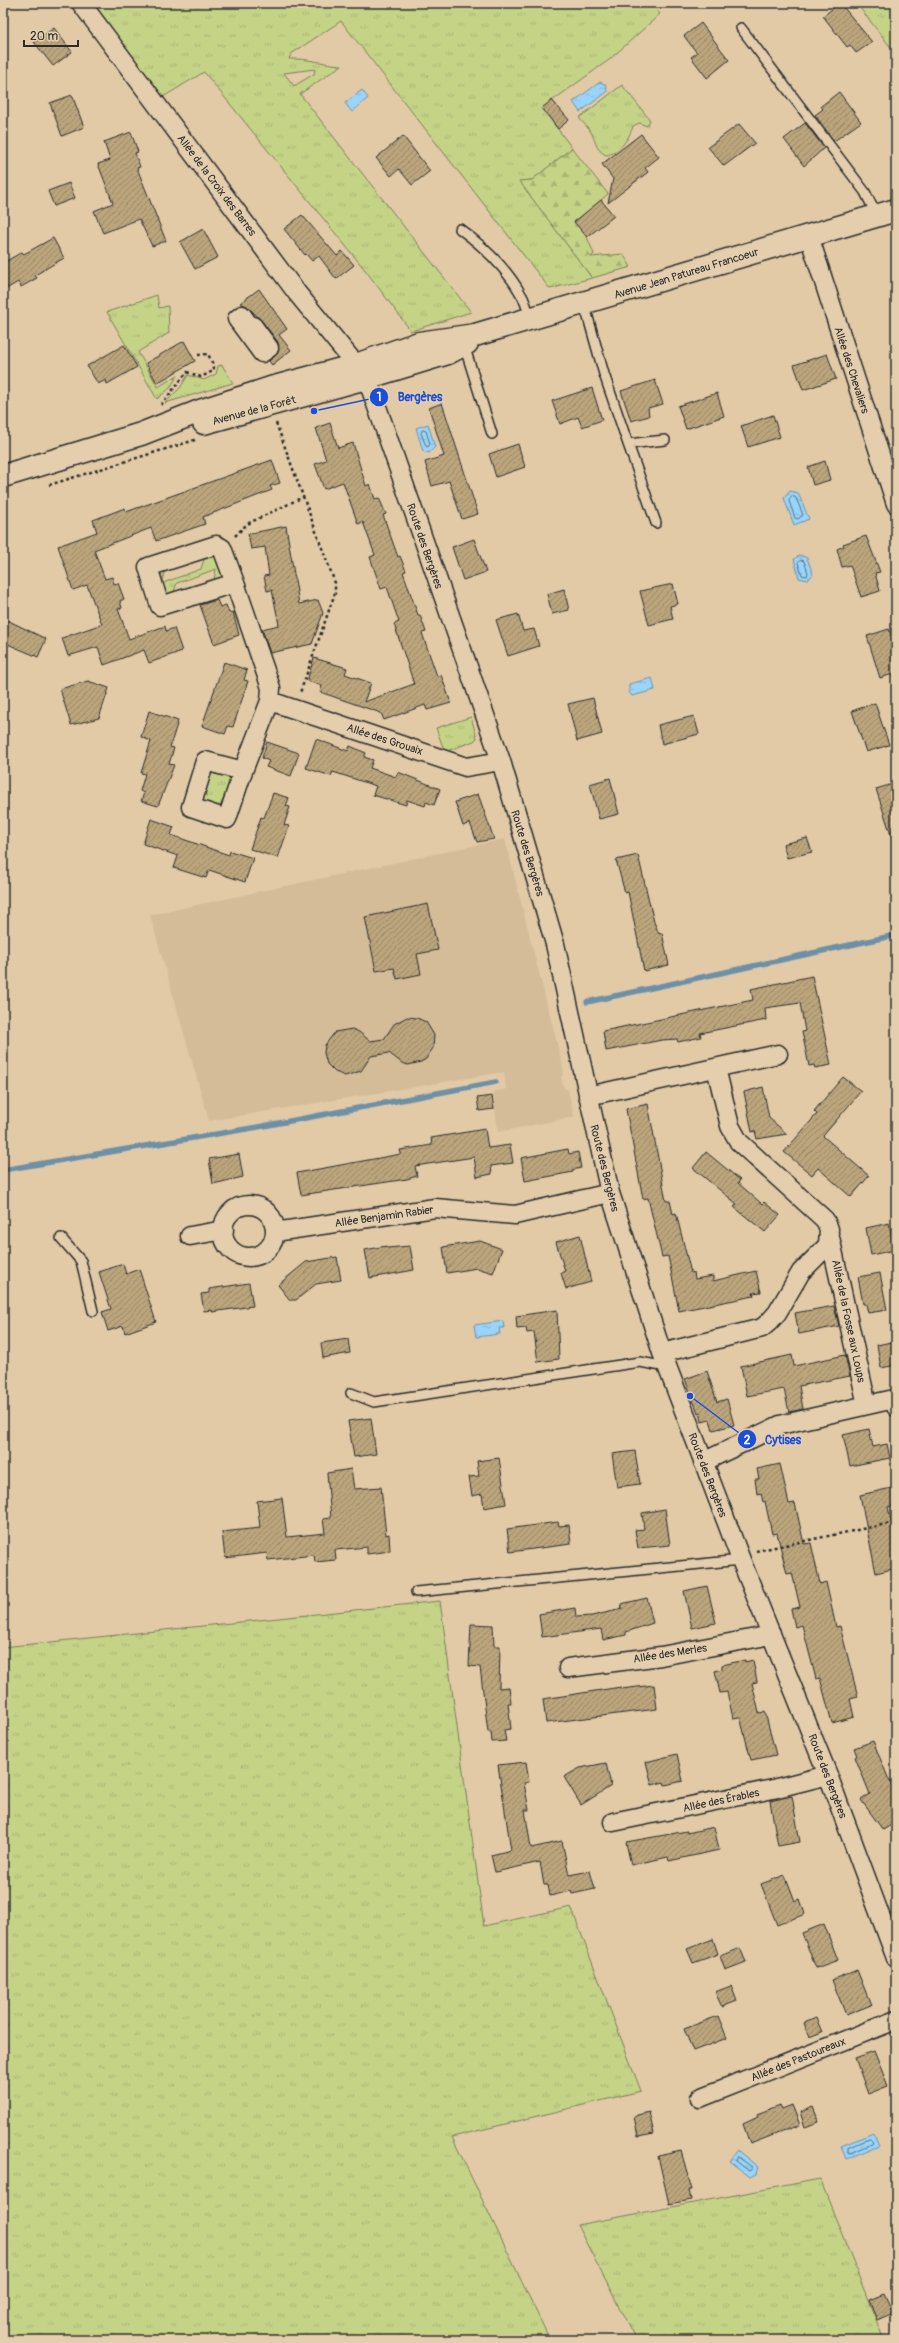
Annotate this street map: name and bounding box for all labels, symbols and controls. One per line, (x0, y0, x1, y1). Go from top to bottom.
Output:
scale bar (24, 22, 78, 48)
text: 20 m (30, 29, 59, 44)
street label: Allée de la Croix des Barres (174, 132, 259, 238)
street label: Avenue Jean Patureau Francoeur (612, 245, 760, 302)
street label: Allée des Chevaliers (831, 325, 872, 415)
callout: Bergères (369, 385, 450, 409)
text: 1 (377, 390, 381, 405)
text: Bergères (398, 390, 443, 405)
street label: Avenue de la Forêt (211, 393, 298, 428)
street label: Route des Bergères (404, 502, 445, 591)
street label: Allée des Grouaix (345, 721, 425, 758)
street label: Route des Bergères (508, 809, 547, 898)
street label: Route des Bergères (587, 1123, 622, 1213)
street label: Allée Benjamin Rabier (334, 1203, 434, 1230)
street label: Allée de la Fosse aux Loups (829, 1259, 868, 1384)
callout: Cytises (737, 1427, 809, 1451)
street label: Route des Bergères (685, 1431, 730, 1519)
text: 2 (744, 1433, 751, 1448)
text: Cytises (765, 1433, 802, 1448)
street label: Allée des Merles (632, 1641, 708, 1666)
street label: Route des Bergères (805, 1732, 850, 1820)
street label: Allée des Érables (682, 1786, 761, 1815)
street label: Allée des Pastoureaux (749, 2035, 847, 2084)

